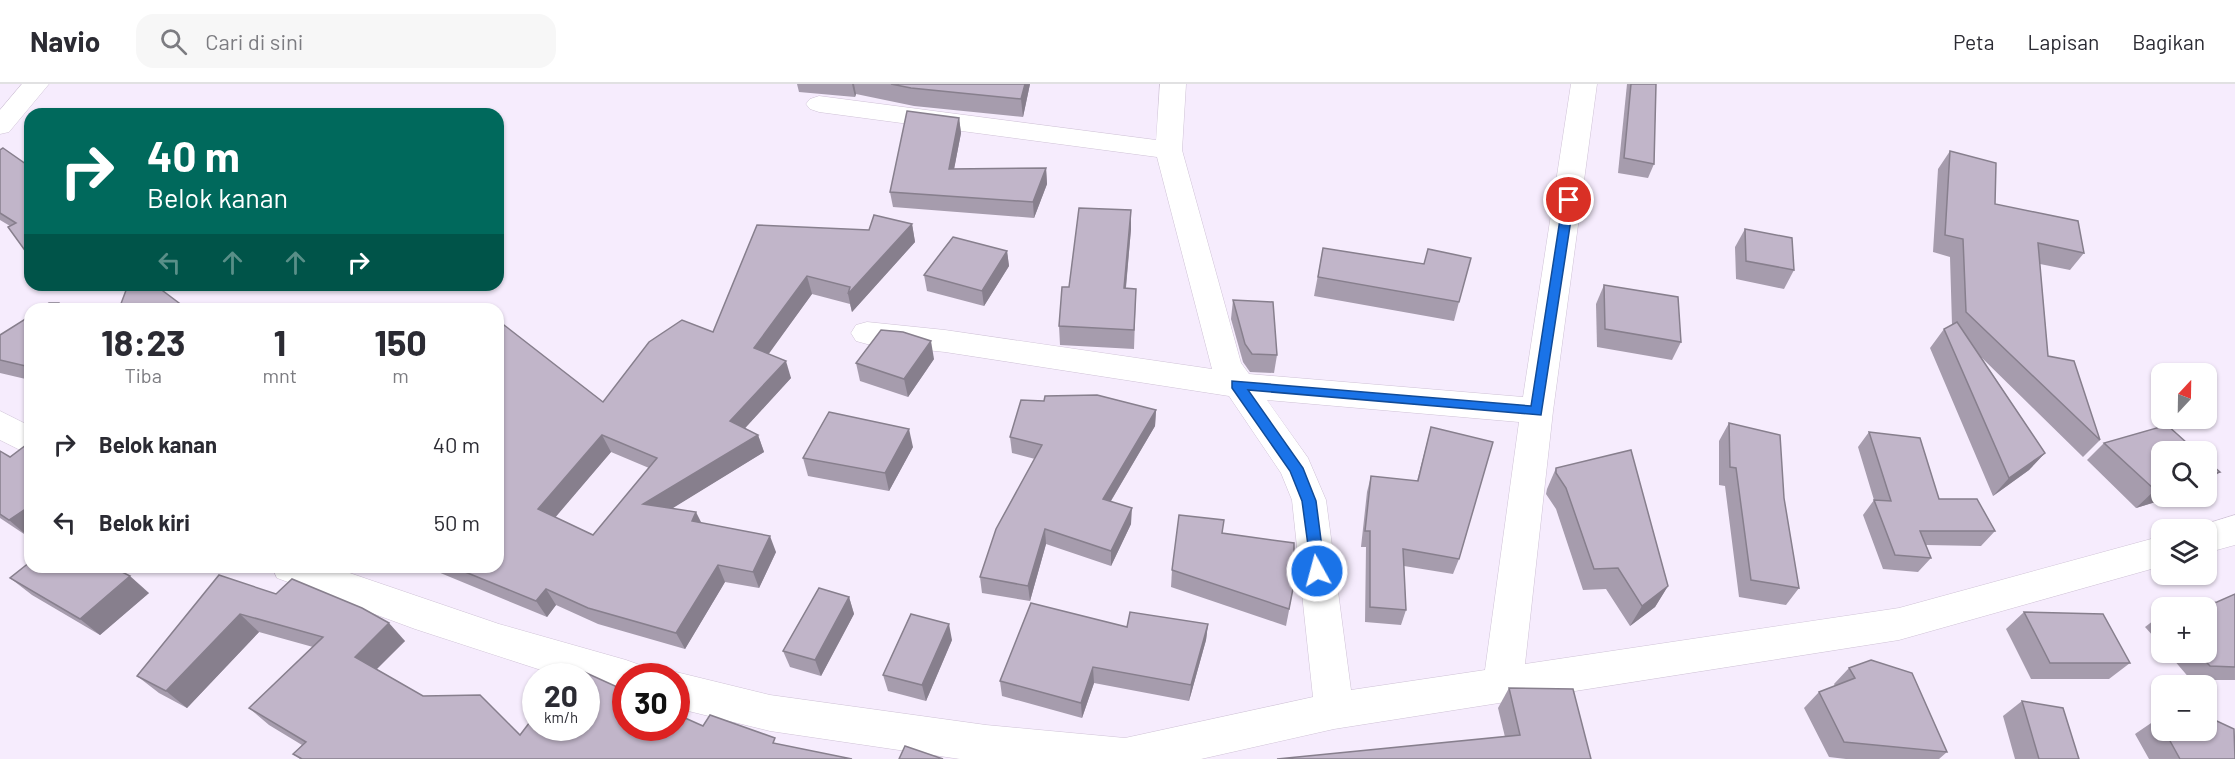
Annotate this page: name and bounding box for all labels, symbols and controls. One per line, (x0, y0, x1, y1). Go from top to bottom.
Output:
search box (136, 14, 556, 68)
text: Navio (30, 24, 100, 58)
icon: search (157, 25, 190, 58)
text: Cari di sini (205, 28, 303, 54)
text: Peta (1953, 29, 1994, 54)
text: Lapisan (2027, 29, 2099, 54)
text: Bagikan (2132, 29, 2205, 54)
text: 40 m (147, 130, 240, 180)
icon: right (48, 132, 126, 210)
pin (1543, 174, 1594, 225)
text: Belok kanan (147, 181, 288, 213)
icon: arrive (1552, 183, 1585, 216)
icon: left (153, 246, 186, 279)
icon: ahead (216, 246, 249, 279)
icon: ahead (279, 246, 312, 279)
icon: right (342, 246, 375, 279)
text: 18:23 (101, 320, 185, 363)
text: 1 (273, 320, 286, 363)
text: 150 (374, 320, 427, 363)
text: Tiba (125, 363, 162, 387)
text: mnt (263, 363, 297, 387)
text: m (392, 363, 409, 387)
north arrow (2151, 363, 2217, 429)
map controls (2151, 363, 2217, 741)
icon: right (48, 428, 81, 461)
text: Belok kanan (99, 431, 217, 457)
text: 40 m (433, 431, 480, 457)
button: search (2151, 441, 2217, 507)
icon: left (48, 506, 81, 539)
text: Belok kiri (99, 509, 190, 535)
text: 50 m (434, 509, 480, 535)
button: layers (2151, 519, 2217, 585)
position arrow (1285, 539, 1349, 603)
button: + (2151, 597, 2217, 663)
speed limit sign: 30 (612, 663, 690, 741)
button: − (2151, 675, 2217, 741)
text: 20 (544, 677, 578, 713)
text: km/h (544, 708, 578, 726)

